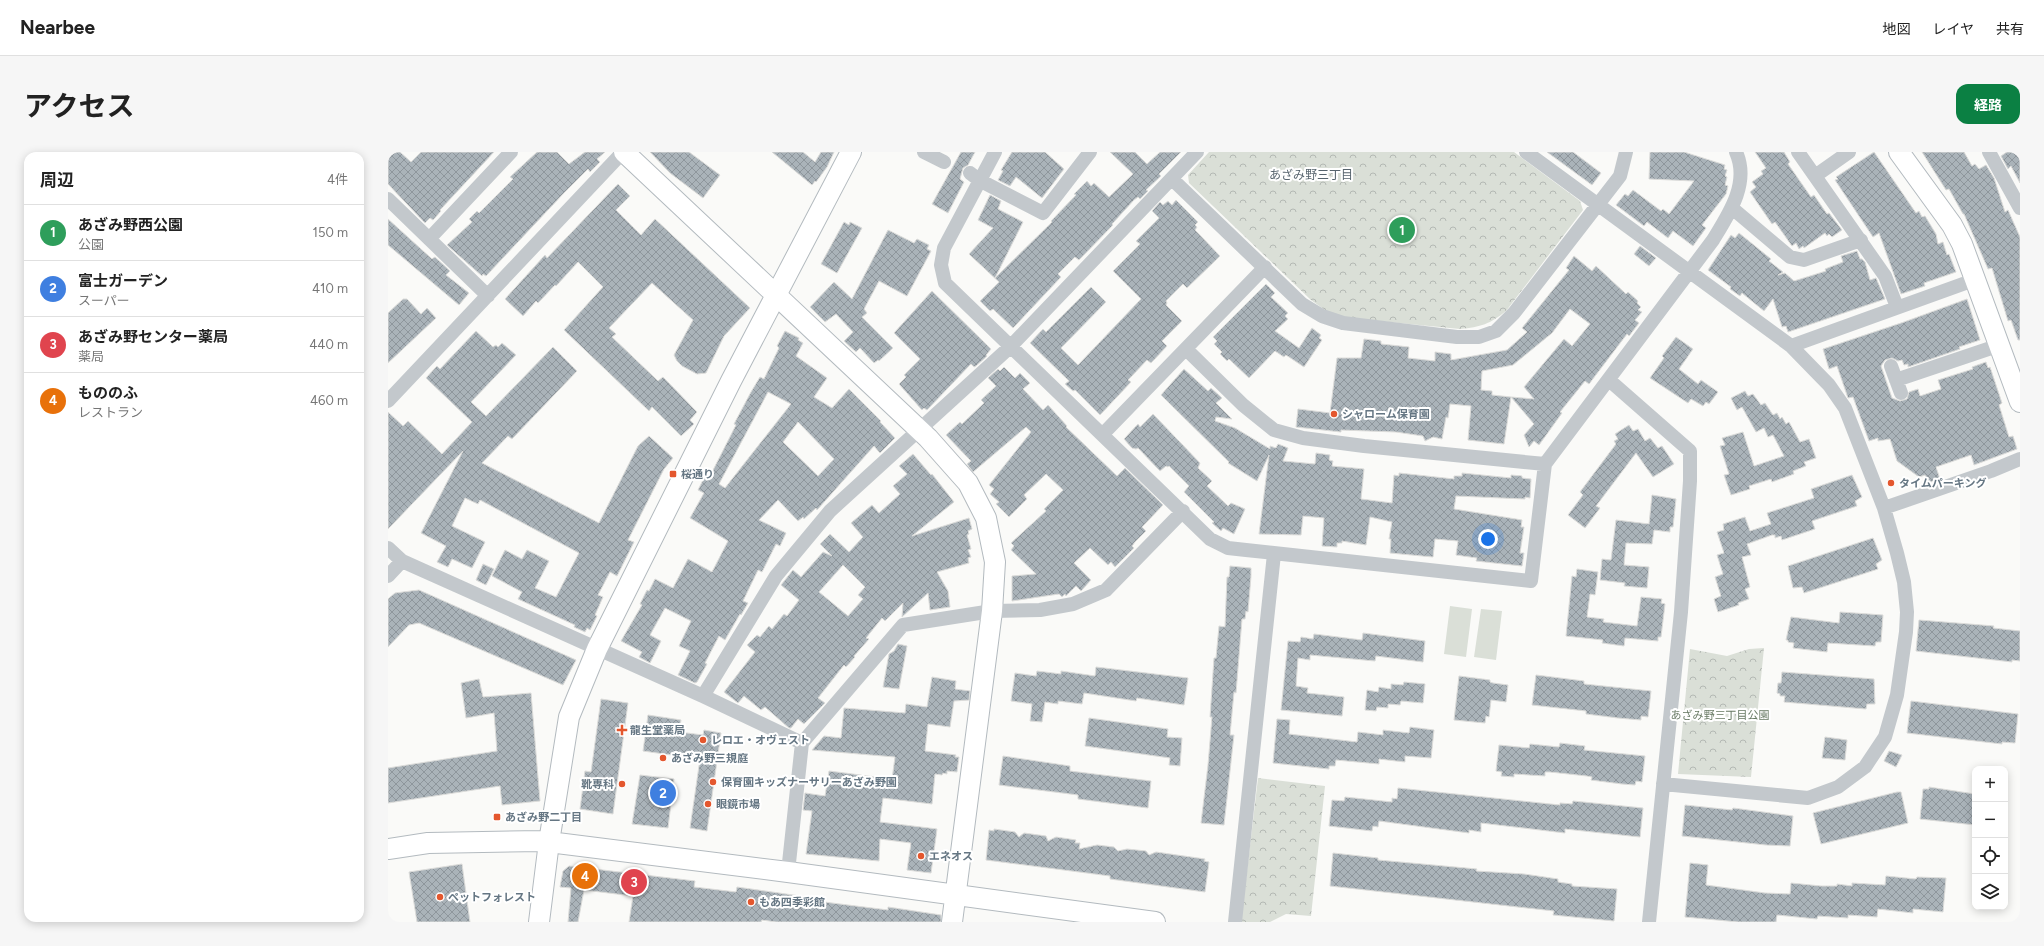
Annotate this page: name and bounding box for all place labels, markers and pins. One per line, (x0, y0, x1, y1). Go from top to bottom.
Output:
pin: 1 (1389, 215, 1415, 245)
place label: シャローム保育園 (1342, 408, 1430, 421)
marker: シャローム保育園 (1329, 409, 1339, 419)
place label: 桜通り (681, 468, 714, 481)
marker: 桜通り (668, 469, 678, 479)
place label: タイムパーキング (1899, 477, 1986, 490)
marker: タイムパーキング (1886, 478, 1896, 488)
place label: 龍生堂薬局 (630, 724, 685, 737)
marker: 龍生堂薬局 (617, 725, 627, 735)
place label: レロエ・オヴェスト (711, 734, 810, 747)
marker: レロエ・オヴェスト (698, 735, 708, 745)
place label: あざみ野三規庭 (671, 752, 748, 765)
marker: あざみ野三規庭 (658, 753, 668, 763)
place label: 保育園キッズナーサリーあざみ野園 (721, 776, 897, 789)
marker: 保育園キッズナーサリーあざみ野園 (708, 777, 718, 787)
place label: 靴専科 (581, 778, 614, 791)
pin: 2 (650, 778, 676, 808)
marker: 靴専科 (617, 779, 627, 789)
place label: 眼鏡市場 (716, 798, 760, 811)
marker: 眼鏡市場 (703, 799, 713, 809)
place label: あざみ野二丁目 (505, 811, 582, 824)
marker: あざみ野二丁目 (492, 812, 502, 822)
place label: エネオス (929, 850, 973, 863)
marker: エネオス (916, 851, 926, 861)
pin: 4 (572, 861, 598, 891)
pin: 3 (621, 867, 647, 897)
place label: ペットフォレスト (448, 891, 536, 904)
marker: ペットフォレスト (435, 892, 445, 902)
place label: もあ四季彩館 (759, 896, 825, 909)
marker: もあ四季彩館 (746, 897, 756, 907)

